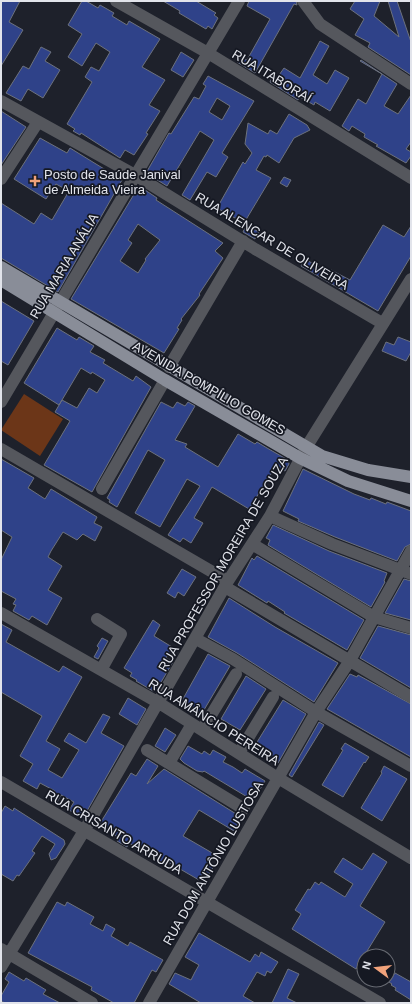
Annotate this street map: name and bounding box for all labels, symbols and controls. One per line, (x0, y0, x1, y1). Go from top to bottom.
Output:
street label: RUA ITABORAÍ (230, 46, 315, 106)
place label: Posto de Saúde Janival de Almeida Vieira (44, 167, 181, 197)
marker: Posto de Saúde Janival de Almeida Vieira (29, 175, 41, 187)
street label: RUA ALENCAR DE OLIVEIRA (193, 189, 352, 293)
street label: RUA MARIA ANÁLIA (27, 210, 101, 321)
street label: AVENIDA POMPÍLIO GOMES (130, 338, 288, 438)
street label: RUA PROFESSOR MOREIRA DE SOUZA (155, 454, 291, 674)
street label: RUA AMÂNCIO PEREIRA (146, 676, 282, 769)
street label: RUA DOM ANTÔNIO LUSTOSA (160, 778, 266, 948)
street label: RUA CRISANTO ARRUDA (43, 787, 185, 877)
north arrow (356, 948, 396, 988)
text: N (360, 960, 373, 971)

